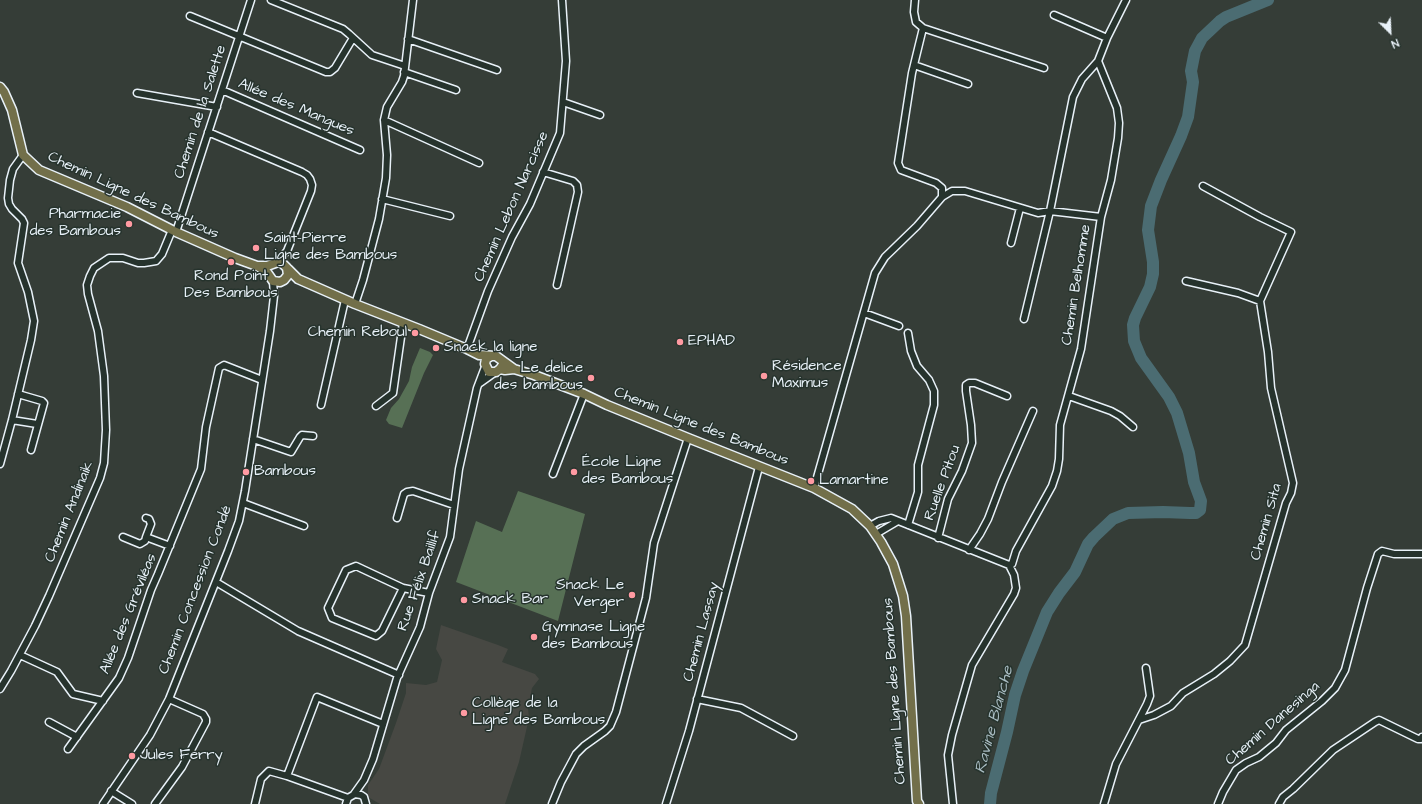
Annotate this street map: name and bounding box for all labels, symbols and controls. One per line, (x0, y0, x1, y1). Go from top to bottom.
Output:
north arrow (1370, 12, 1410, 52)
text: N (1389, 35, 1401, 52)
street label: Chemin de la Salette (171, 43, 231, 181)
street label: Allée des Mangues (235, 75, 357, 141)
street label: Chemin Lebon Narcisse (471, 129, 553, 285)
street label: Chemin Ligne des Bambous (44, 148, 222, 244)
place label: Pharmacie des Bambous (30, 206, 121, 241)
marker: Pharmacie des Bambous (124, 219, 134, 229)
street label: Chemin Belhomme (1059, 223, 1095, 347)
place label: Saint-Pierre Ligne des Bambous (264, 230, 397, 265)
marker: Saint-Pierre Ligne des Bambous (251, 243, 261, 253)
marker: Rond Point Des Bambous (226, 257, 236, 267)
place label: Rond Point Des Bambous (184, 268, 278, 303)
place label: Chemin Reboul (308, 324, 407, 342)
marker: Chemin Reboul (410, 328, 420, 338)
place label: EPHAD (688, 333, 735, 351)
marker: EPHAD (675, 337, 685, 347)
place label: Snack la ligne (444, 339, 537, 357)
marker: Snack la ligne (431, 343, 441, 353)
place label: Résidence Maximus (772, 358, 842, 393)
place label: Le delice des bambous (494, 360, 583, 395)
marker: Résidence Maximus (759, 371, 769, 381)
marker: Le delice des bambous (586, 373, 596, 383)
street label: Chemin Ligne des Bambous (611, 384, 791, 470)
street label: Ruelle Pitou (921, 443, 965, 523)
place label: École Ligne des Bambous (582, 454, 673, 489)
street label: Chemin Andinaik (42, 459, 98, 565)
place label: Bambous (254, 463, 316, 481)
marker: Bambous (241, 467, 251, 477)
marker: École Ligne des Bambous (569, 467, 579, 477)
place label: Lamartine (819, 472, 889, 490)
marker: Lamartine (806, 476, 816, 486)
street label: Chemin Sita (1247, 481, 1287, 563)
street label: Chemin Concession Condé (155, 503, 237, 677)
street label: Rue Félix Baillif (394, 528, 446, 634)
street label: Allée des Gréviléas (97, 551, 161, 677)
place label: Snack Le Verger (556, 577, 624, 612)
street label: Chemin Lassay (680, 580, 724, 684)
marker: Snack Le Verger (627, 590, 637, 600)
place label: Snack Bar (472, 591, 548, 609)
marker: Snack Bar (459, 595, 469, 605)
street label: Chemin Ligne des Bambous (880, 597, 910, 785)
place label: Gymnase Ligne des Bambous (542, 619, 645, 654)
marker: Gymnase Ligne des Bambous (529, 632, 539, 642)
water label: Ravine Blanche (971, 664, 1019, 776)
street label: Chemin Danesinga (1222, 678, 1324, 770)
place label: Collège de la Ligne des Bambous (472, 695, 605, 730)
marker: Collège de la Ligne des Bambous (459, 708, 469, 718)
place label: Jules Ferry (140, 747, 223, 765)
marker: Jules Ferry (127, 751, 137, 761)

